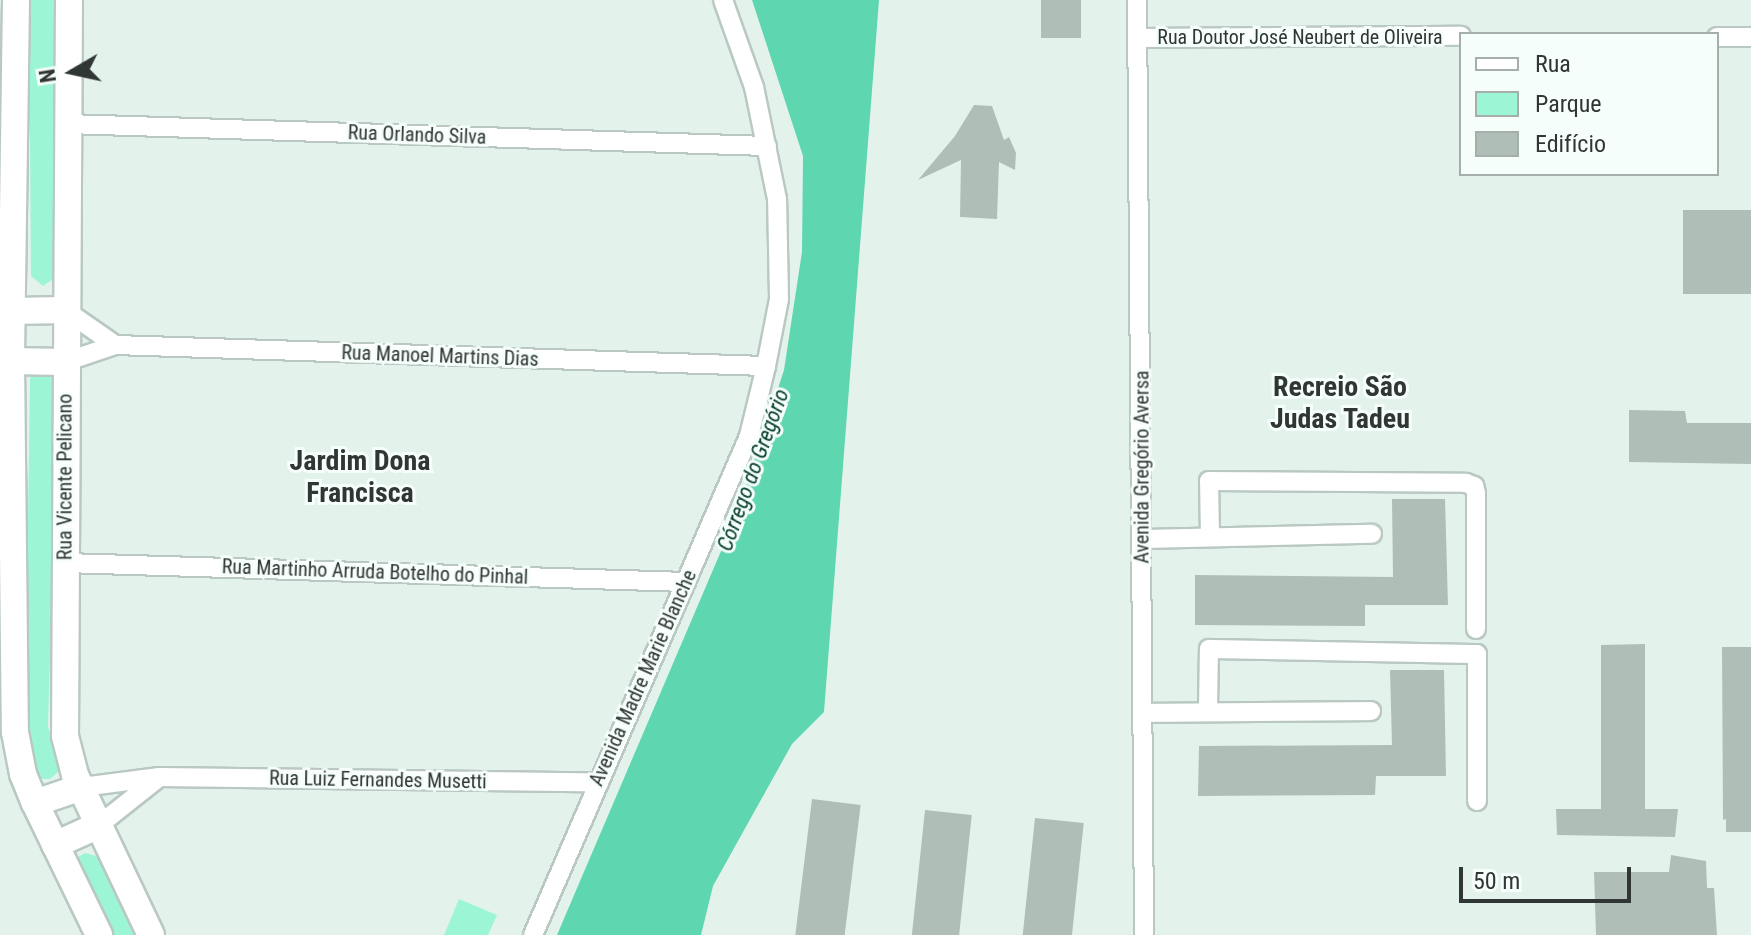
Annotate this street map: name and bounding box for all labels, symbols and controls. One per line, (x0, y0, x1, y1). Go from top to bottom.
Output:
street label: Rua Doutor José Neubert de Oliveira (1157, 25, 1443, 49)
north arrow (32, 32, 112, 112)
legend (1459, 32, 1719, 176)
text: Rua (1535, 50, 1571, 78)
text: N (34, 67, 61, 84)
text: Parque (1535, 90, 1602, 118)
street label: Rua Orlando Silva (347, 121, 487, 149)
text: Edifício (1535, 130, 1606, 158)
street label: Rua Manoel Martins Dias (341, 341, 539, 371)
street label: Avenida Gregório Aversa (1130, 370, 1154, 564)
district label: Recreio São Judas Tadeu (1270, 370, 1410, 436)
water label: Córrego do Gregório (711, 385, 795, 555)
street label: Rua Vicente Pelicano (53, 394, 77, 560)
district label: Jardim Dona Francisca (290, 444, 430, 510)
street label: Rua Martinho Arruda Botelho do Pinhal (221, 555, 529, 589)
street label: Avenida Madre Marie Blanche (584, 566, 702, 790)
street label: Rua Luiz Fernandes Musetti (269, 766, 487, 794)
scale bar (1463, 851, 1635, 901)
text: 50 m (1473, 867, 1520, 895)

